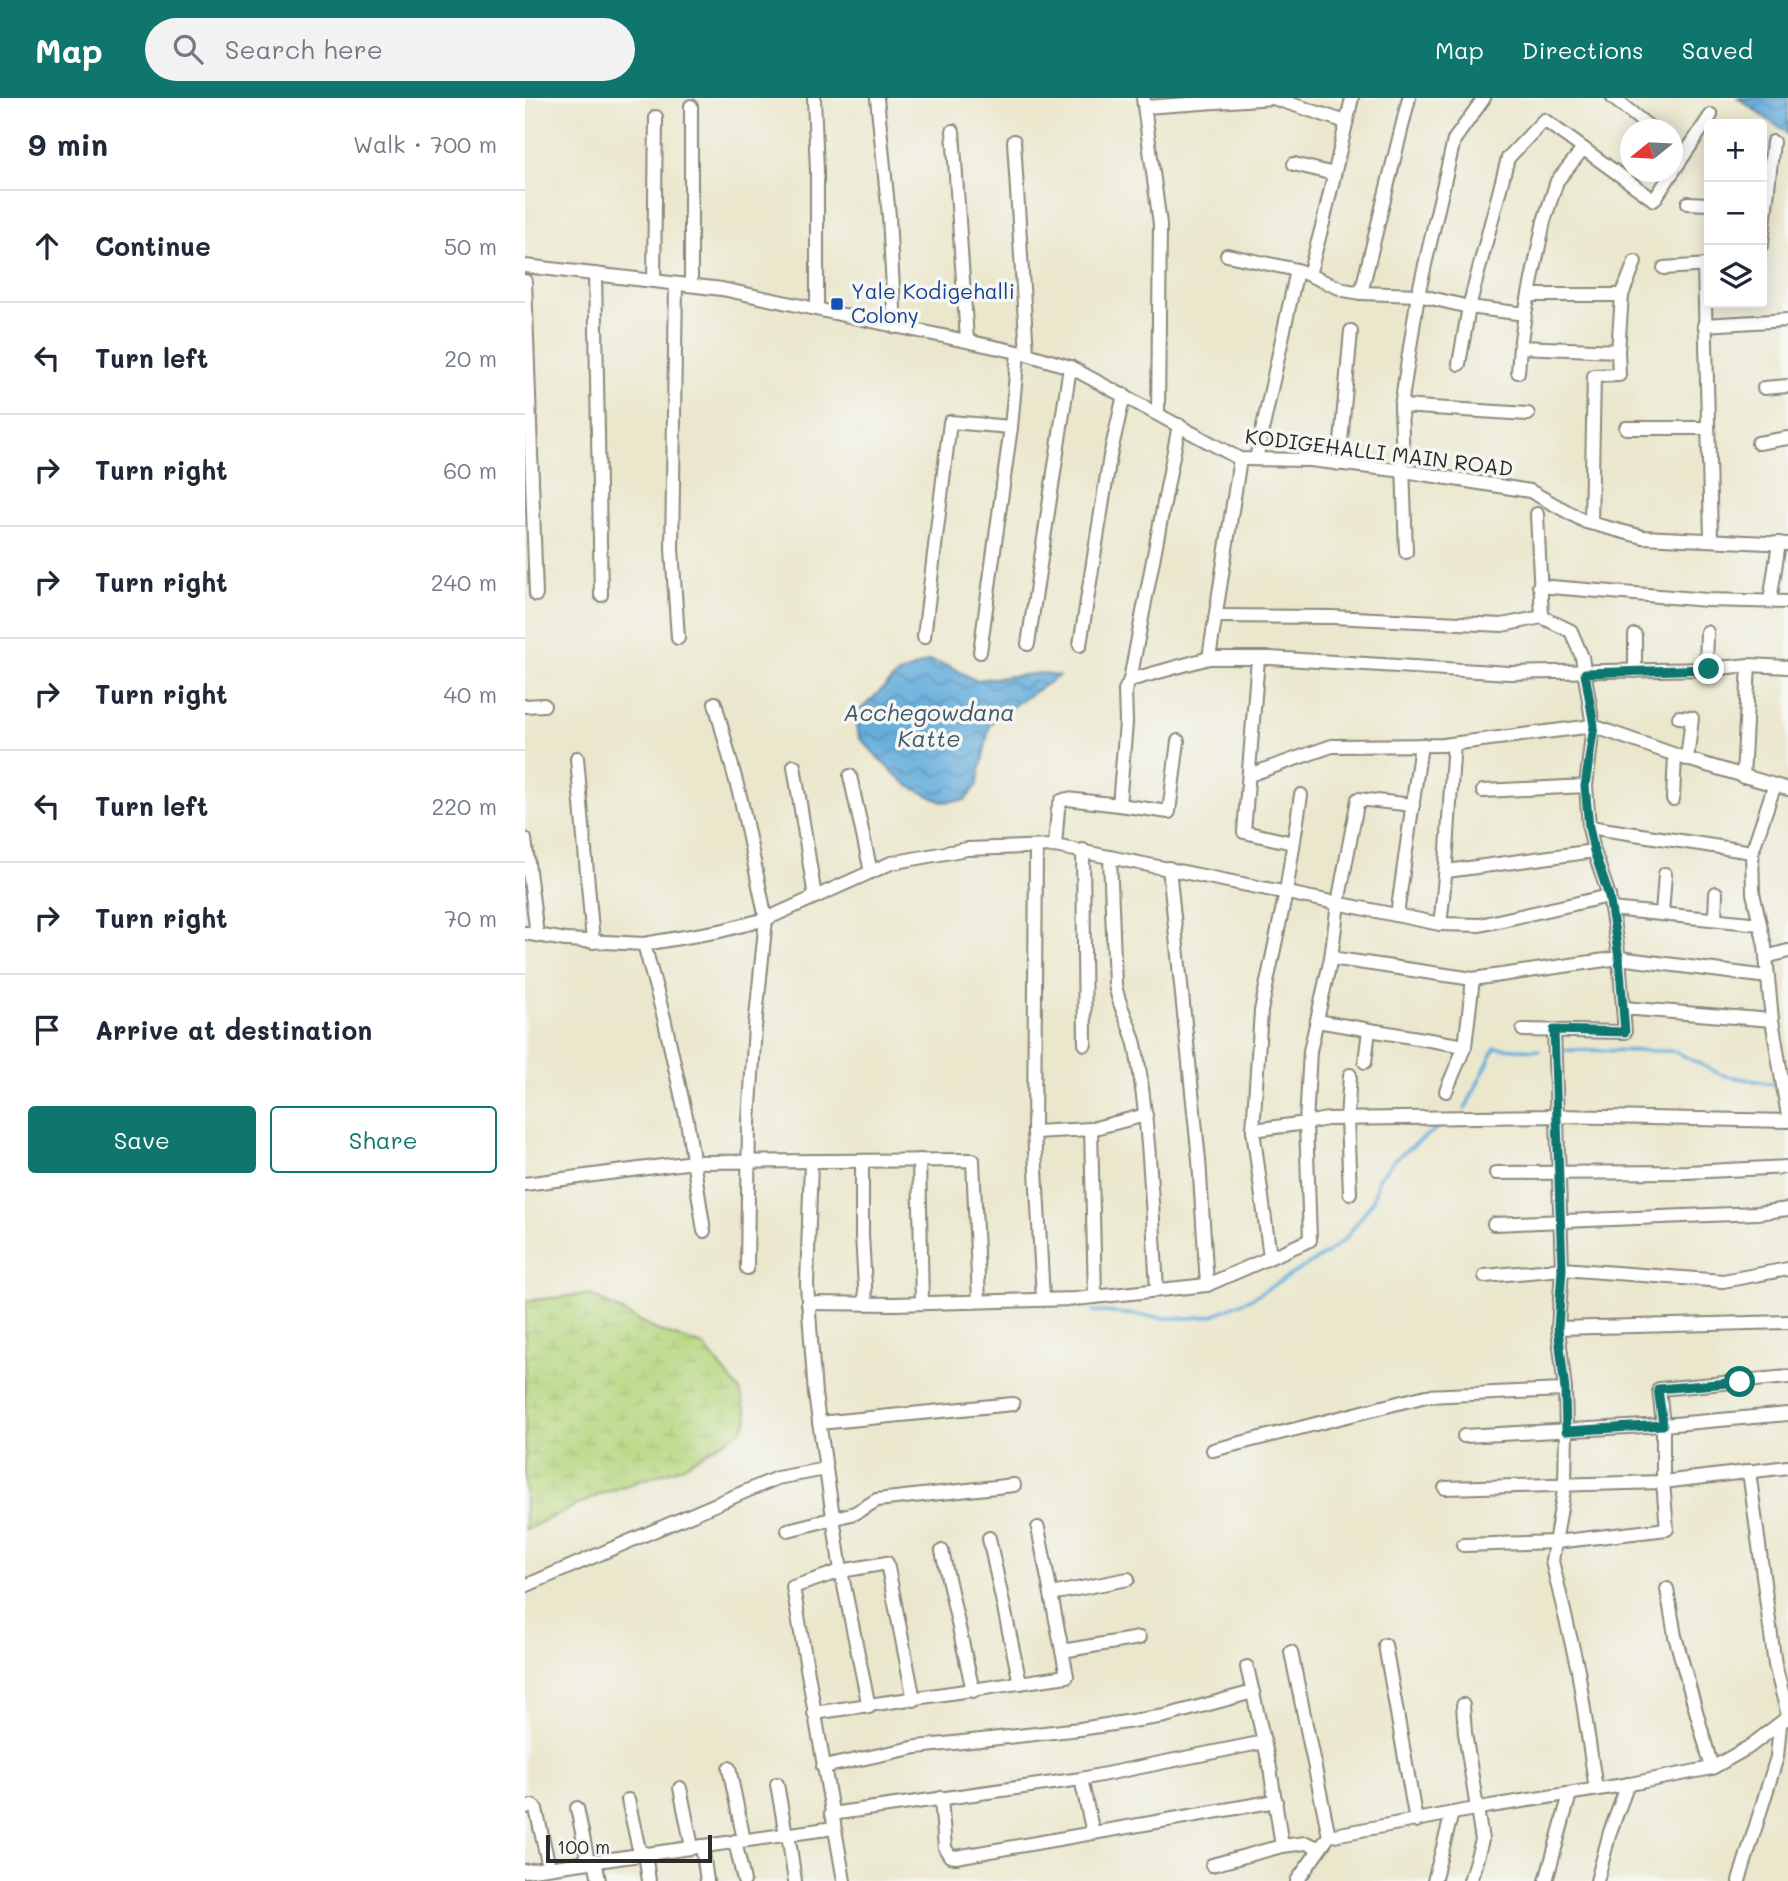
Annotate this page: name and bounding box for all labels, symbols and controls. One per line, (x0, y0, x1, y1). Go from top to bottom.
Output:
search box (145, 18, 635, 81)
text: Map (35, 28, 103, 71)
icon: search (169, 30, 207, 68)
text: Search here (225, 32, 383, 66)
text: Map (1435, 34, 1484, 65)
text: Directions (1522, 34, 1644, 65)
text: Saved (1682, 34, 1753, 65)
north arrow (1620, 119, 1683, 182)
map controls (1704, 119, 1767, 308)
button: + (1704, 119, 1767, 182)
text: 9 min (28, 124, 108, 164)
text: Walk · 700 m (353, 129, 497, 159)
button: − (1704, 182, 1767, 245)
icon: ahead (28, 227, 66, 265)
text: Continue (95, 229, 211, 263)
text: 50 m (444, 231, 497, 261)
button: layers (1704, 245, 1767, 308)
place label: Yale Kodigehalli Colony (851, 277, 1015, 328)
marker: Yale Kodigehalli Colony (829, 296, 845, 312)
icon: left (28, 339, 66, 377)
text: Turn left (95, 341, 208, 375)
text: 20 m (444, 343, 497, 373)
street label: KODIGEHALLI MAIN ROAD (1244, 422, 1515, 481)
icon: right (28, 451, 66, 489)
text: Turn right (95, 453, 228, 487)
text: 60 m (443, 455, 497, 485)
icon: right (28, 563, 66, 601)
text: Turn right (95, 565, 228, 599)
text: 240 m (431, 567, 497, 597)
route end (1693, 653, 1724, 684)
icon: right (28, 675, 66, 713)
text: Turn right (95, 677, 228, 711)
text: 40 m (444, 679, 497, 709)
water label: Acchegowdana Katte (844, 697, 1014, 753)
icon: left (28, 787, 66, 825)
text: Turn left (95, 789, 208, 823)
text: 220 m (431, 791, 497, 821)
icon: right (28, 899, 66, 937)
text: Turn right (95, 901, 228, 935)
text: 70 m (444, 903, 497, 933)
icon: arrive (28, 1011, 66, 1049)
text: Arrive at destination (95, 1013, 372, 1047)
button: Save (28, 1106, 256, 1173)
button: Share (270, 1106, 497, 1173)
route start (1724, 1366, 1755, 1397)
scale bar (546, 1832, 712, 1864)
text: 100 m (557, 1834, 610, 1859)

